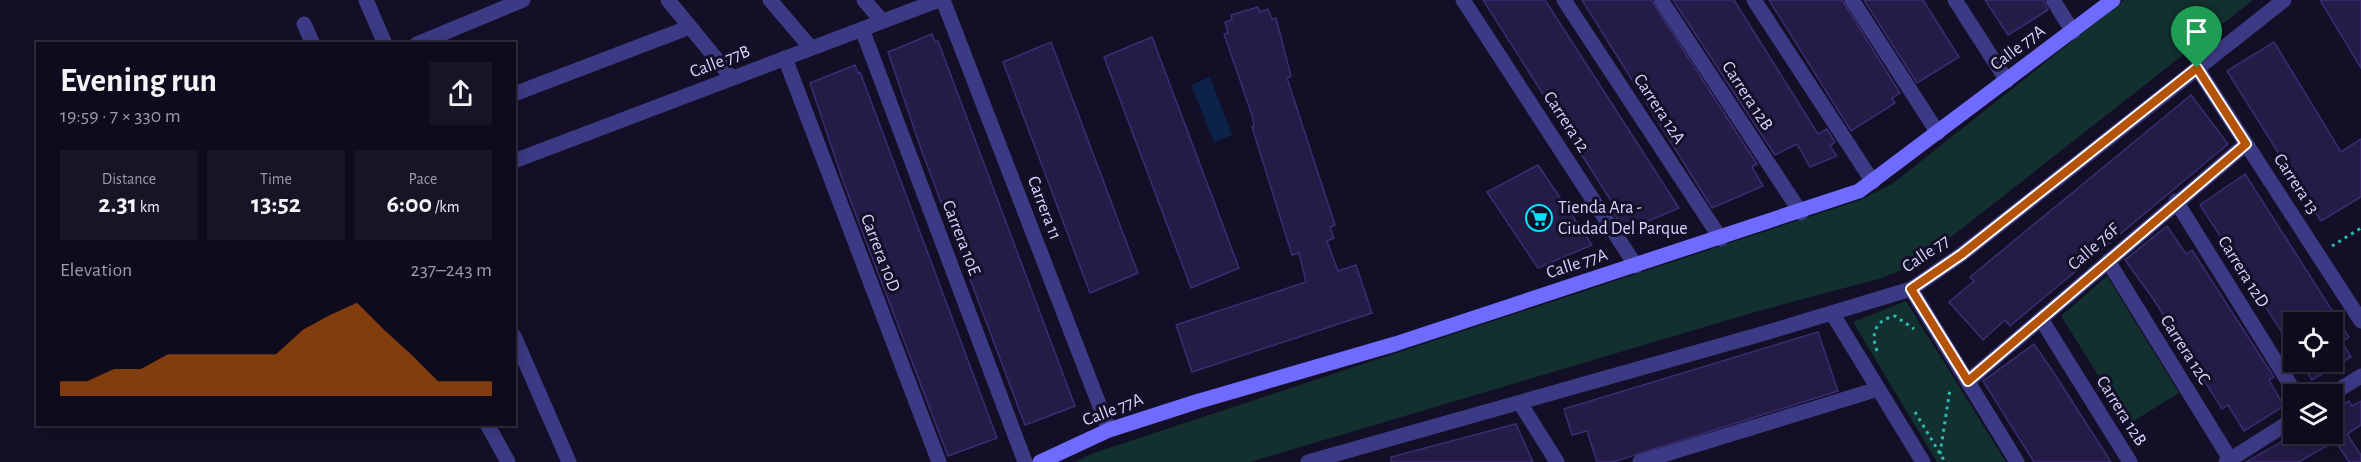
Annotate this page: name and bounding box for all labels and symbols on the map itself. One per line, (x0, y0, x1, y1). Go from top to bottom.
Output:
pin (2171, 6, 2222, 68)
street label: Calle 77A (1987, 21, 2049, 74)
street label: Calle 77B (688, 42, 752, 82)
street label: Carrera 12B (1718, 58, 1776, 134)
street label: Carrera 12A (1630, 71, 1688, 148)
street label: Carrera 12 (1540, 88, 1592, 156)
street label: Carrera 13 (2270, 151, 2322, 217)
street label: Carrera 11 (1024, 174, 1064, 242)
street label: Carrera 10E (938, 198, 984, 278)
place label: Tienda Ara - Ciudad Del Parque (1558, 199, 1688, 238)
supermarket icon: Tienda Ara - Ciudad Del Parque (1524, 203, 1554, 233)
street label: Carrera 10D (857, 212, 903, 294)
street label: Calle 76F (2065, 220, 2123, 274)
street label: Calle 77 (1899, 232, 1953, 276)
street label: Carrera 12D (2214, 233, 2272, 311)
street label: Calle 77A (1544, 245, 1610, 282)
street label: Carrera 12C (2157, 312, 2213, 388)
street label: Carrera 12B (2093, 373, 2149, 449)
street label: Calle 77A (1080, 390, 1146, 430)

